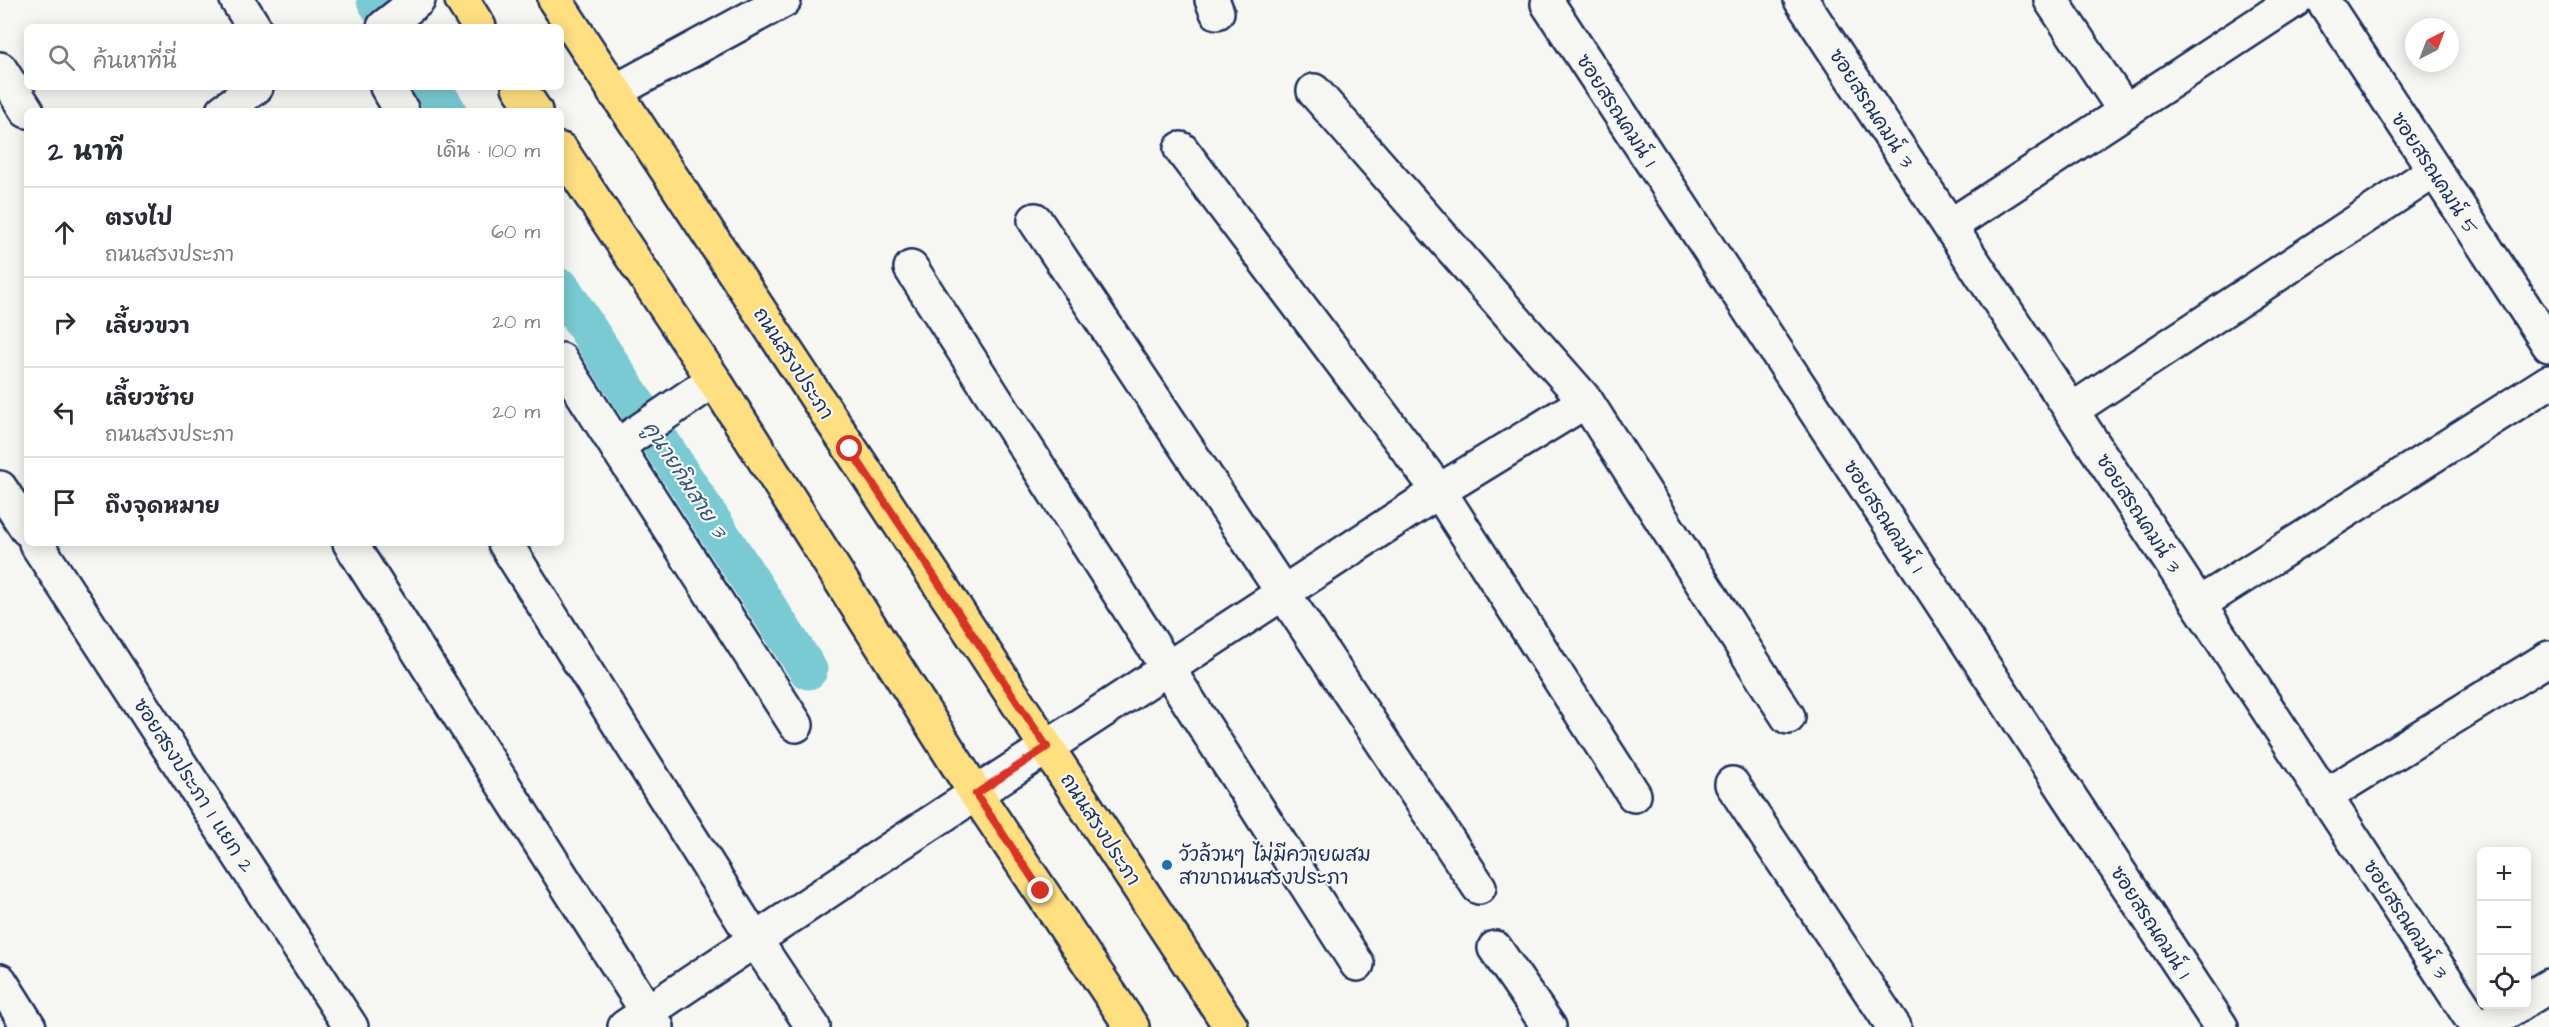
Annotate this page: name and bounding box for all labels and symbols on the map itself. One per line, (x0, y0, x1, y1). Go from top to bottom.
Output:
north arrow (2405, 18, 2459, 72)
street label: ซอยสรณคมน์ 3 (1822, 43, 1920, 174)
street label: ซอยสรณคมน์ 1 (1569, 49, 1663, 173)
street label: ซอยสรณคมน์ 5 (2384, 107, 2484, 240)
street label: ถนนสรงประภา (746, 302, 840, 425)
water label: คูนายกิมสาย 3 (635, 415, 735, 546)
route start (836, 435, 862, 461)
street label: ซอยสรณคมน์ 3 (2089, 448, 2187, 579)
street label: ซอยสรณคมน์ 1 (1836, 455, 1930, 579)
street label: ซอยสรงประภา 1 แยก 2 (126, 693, 260, 879)
street label: ถนนสรงประภา (1053, 768, 1147, 891)
place label: วัวล้วนๆ ไม่มีควายผสม สาขาถนนสรงประภา (1179, 841, 1371, 892)
street label: ซอยสรณคมน์ 3 (2356, 854, 2454, 985)
marker: วัวล้วนๆ ไม่มีควายผสม สาขาถนนสรงประภา (1160, 858, 1174, 872)
street label: ซอยสรณคมน์ 1 (2103, 861, 2197, 985)
route end (1027, 877, 1053, 903)

